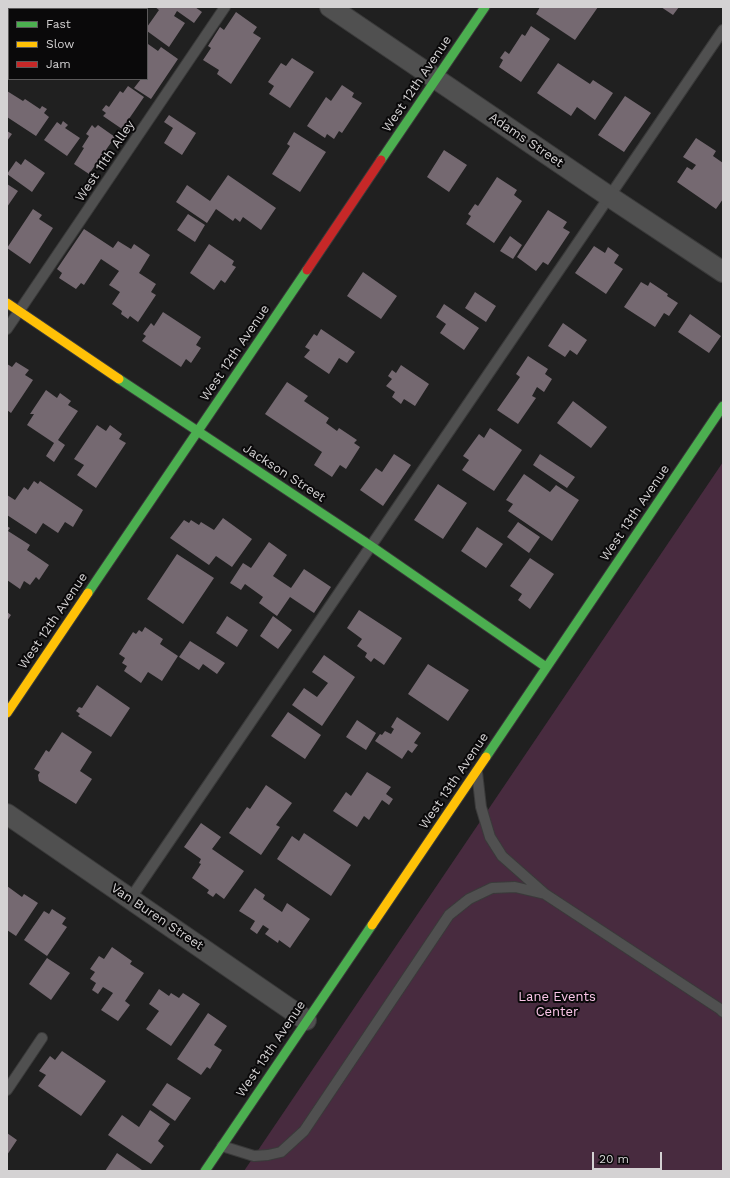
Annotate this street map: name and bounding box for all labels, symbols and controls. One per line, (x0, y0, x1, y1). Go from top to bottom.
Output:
legend (8, 8, 148, 80)
text: Fast (46, 17, 71, 31)
street label: West 12th Avenue (379, 33, 455, 135)
text: Slow (46, 37, 74, 51)
text: Jam (46, 57, 71, 71)
street label: Adams Street (486, 109, 566, 171)
street label: West 11th Alley (72, 117, 138, 205)
street label: West 12th Avenue (197, 302, 273, 404)
street label: Jackson Street (240, 441, 328, 505)
street label: West 13th Avenue (597, 462, 673, 564)
street label: West 12th Avenue (15, 570, 91, 672)
street label: West 13th Avenue (416, 730, 492, 832)
street label: Van Buren Street (108, 880, 206, 954)
park label: Lane Events Center (518, 989, 596, 1020)
street label: West 13th Avenue (233, 998, 309, 1100)
scale bar (594, 1144, 664, 1170)
text: 20 m (599, 1152, 629, 1166)

